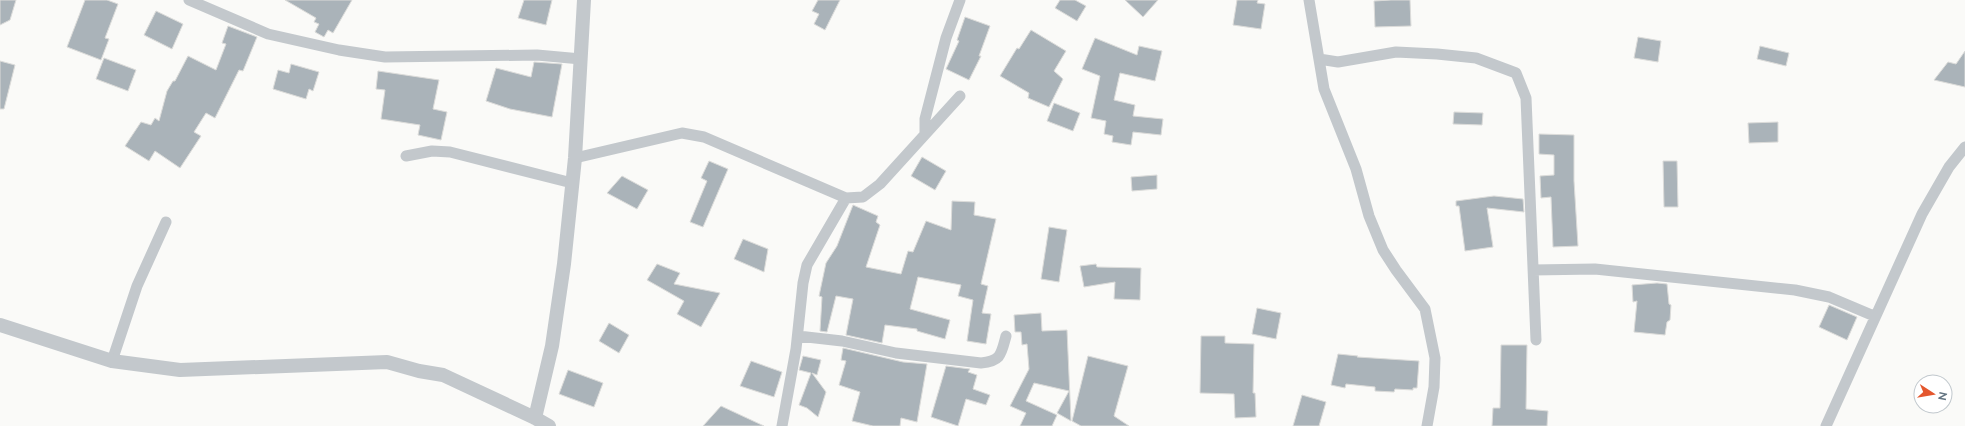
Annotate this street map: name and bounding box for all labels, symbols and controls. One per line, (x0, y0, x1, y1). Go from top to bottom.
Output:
north arrow (1913, 374, 1953, 414)
text: N (1935, 391, 1950, 401)

